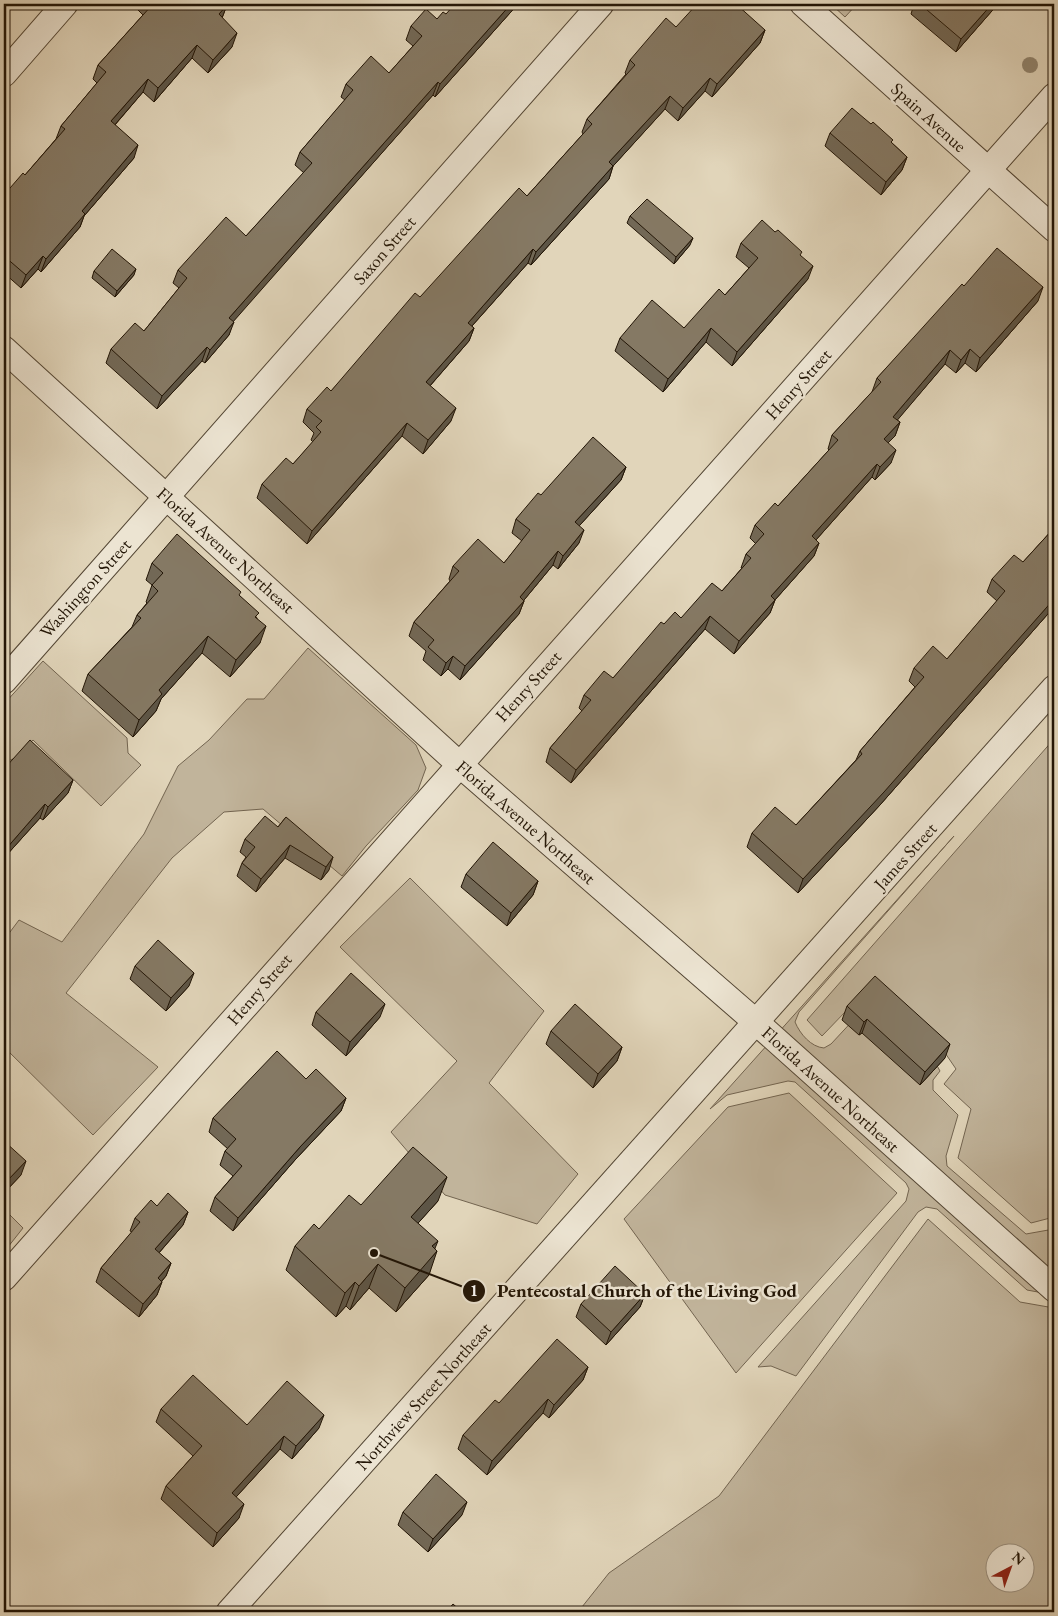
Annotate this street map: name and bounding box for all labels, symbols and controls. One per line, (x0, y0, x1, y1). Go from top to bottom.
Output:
street label: Spain Avenue (886, 77, 972, 157)
street label: Saxon Street (348, 210, 421, 289)
street label: Henry Street (760, 343, 836, 424)
street label: Florida Avenue Northeast (152, 482, 300, 618)
street label: Washington Street (34, 533, 136, 642)
street label: Henry Street (490, 645, 566, 726)
street label: Florida Avenue Northeast (451, 755, 601, 889)
street label: James Street (867, 817, 942, 896)
street label: Henry Street (221, 948, 297, 1030)
street label: Florida Avenue Northeast (757, 1021, 905, 1157)
callout: Pentecostal Church of the Living God (462, 1274, 807, 1308)
text: Pentecostal Church of the Living God (497, 1278, 797, 1303)
text: 1 (470, 1281, 478, 1300)
street label: Northview Street Northeast (350, 1317, 496, 1475)
north arrow (986, 1544, 1036, 1594)
text: N (1008, 1548, 1029, 1569)

